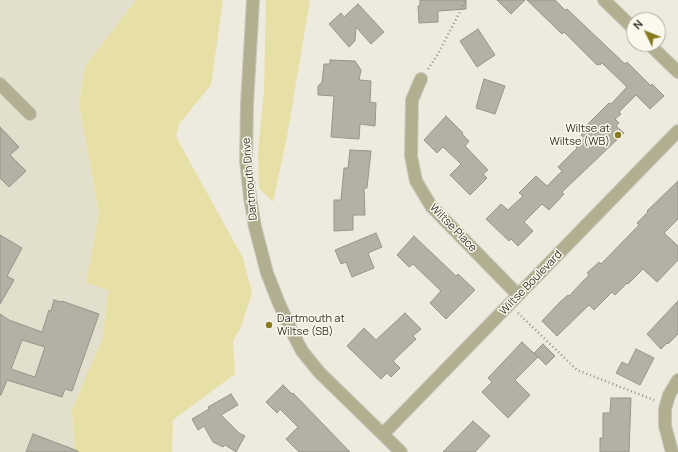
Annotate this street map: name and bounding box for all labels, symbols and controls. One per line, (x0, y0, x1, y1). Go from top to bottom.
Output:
north arrow (626, 12, 666, 52)
text: N (629, 16, 646, 32)
place label: Wiltse at Wiltse (WB) (550, 122, 610, 148)
marker: Wiltse at Wiltse (WB) (613, 130, 623, 140)
street label: Dartmouth Drive (240, 137, 260, 221)
street label: Wiltse Place (427, 201, 479, 255)
street label: Wiltse Boulevard (497, 248, 565, 318)
place label: Dartmouth at Wiltse (SB) (277, 312, 345, 338)
marker: Dartmouth at Wiltse (SB) (264, 320, 274, 330)

